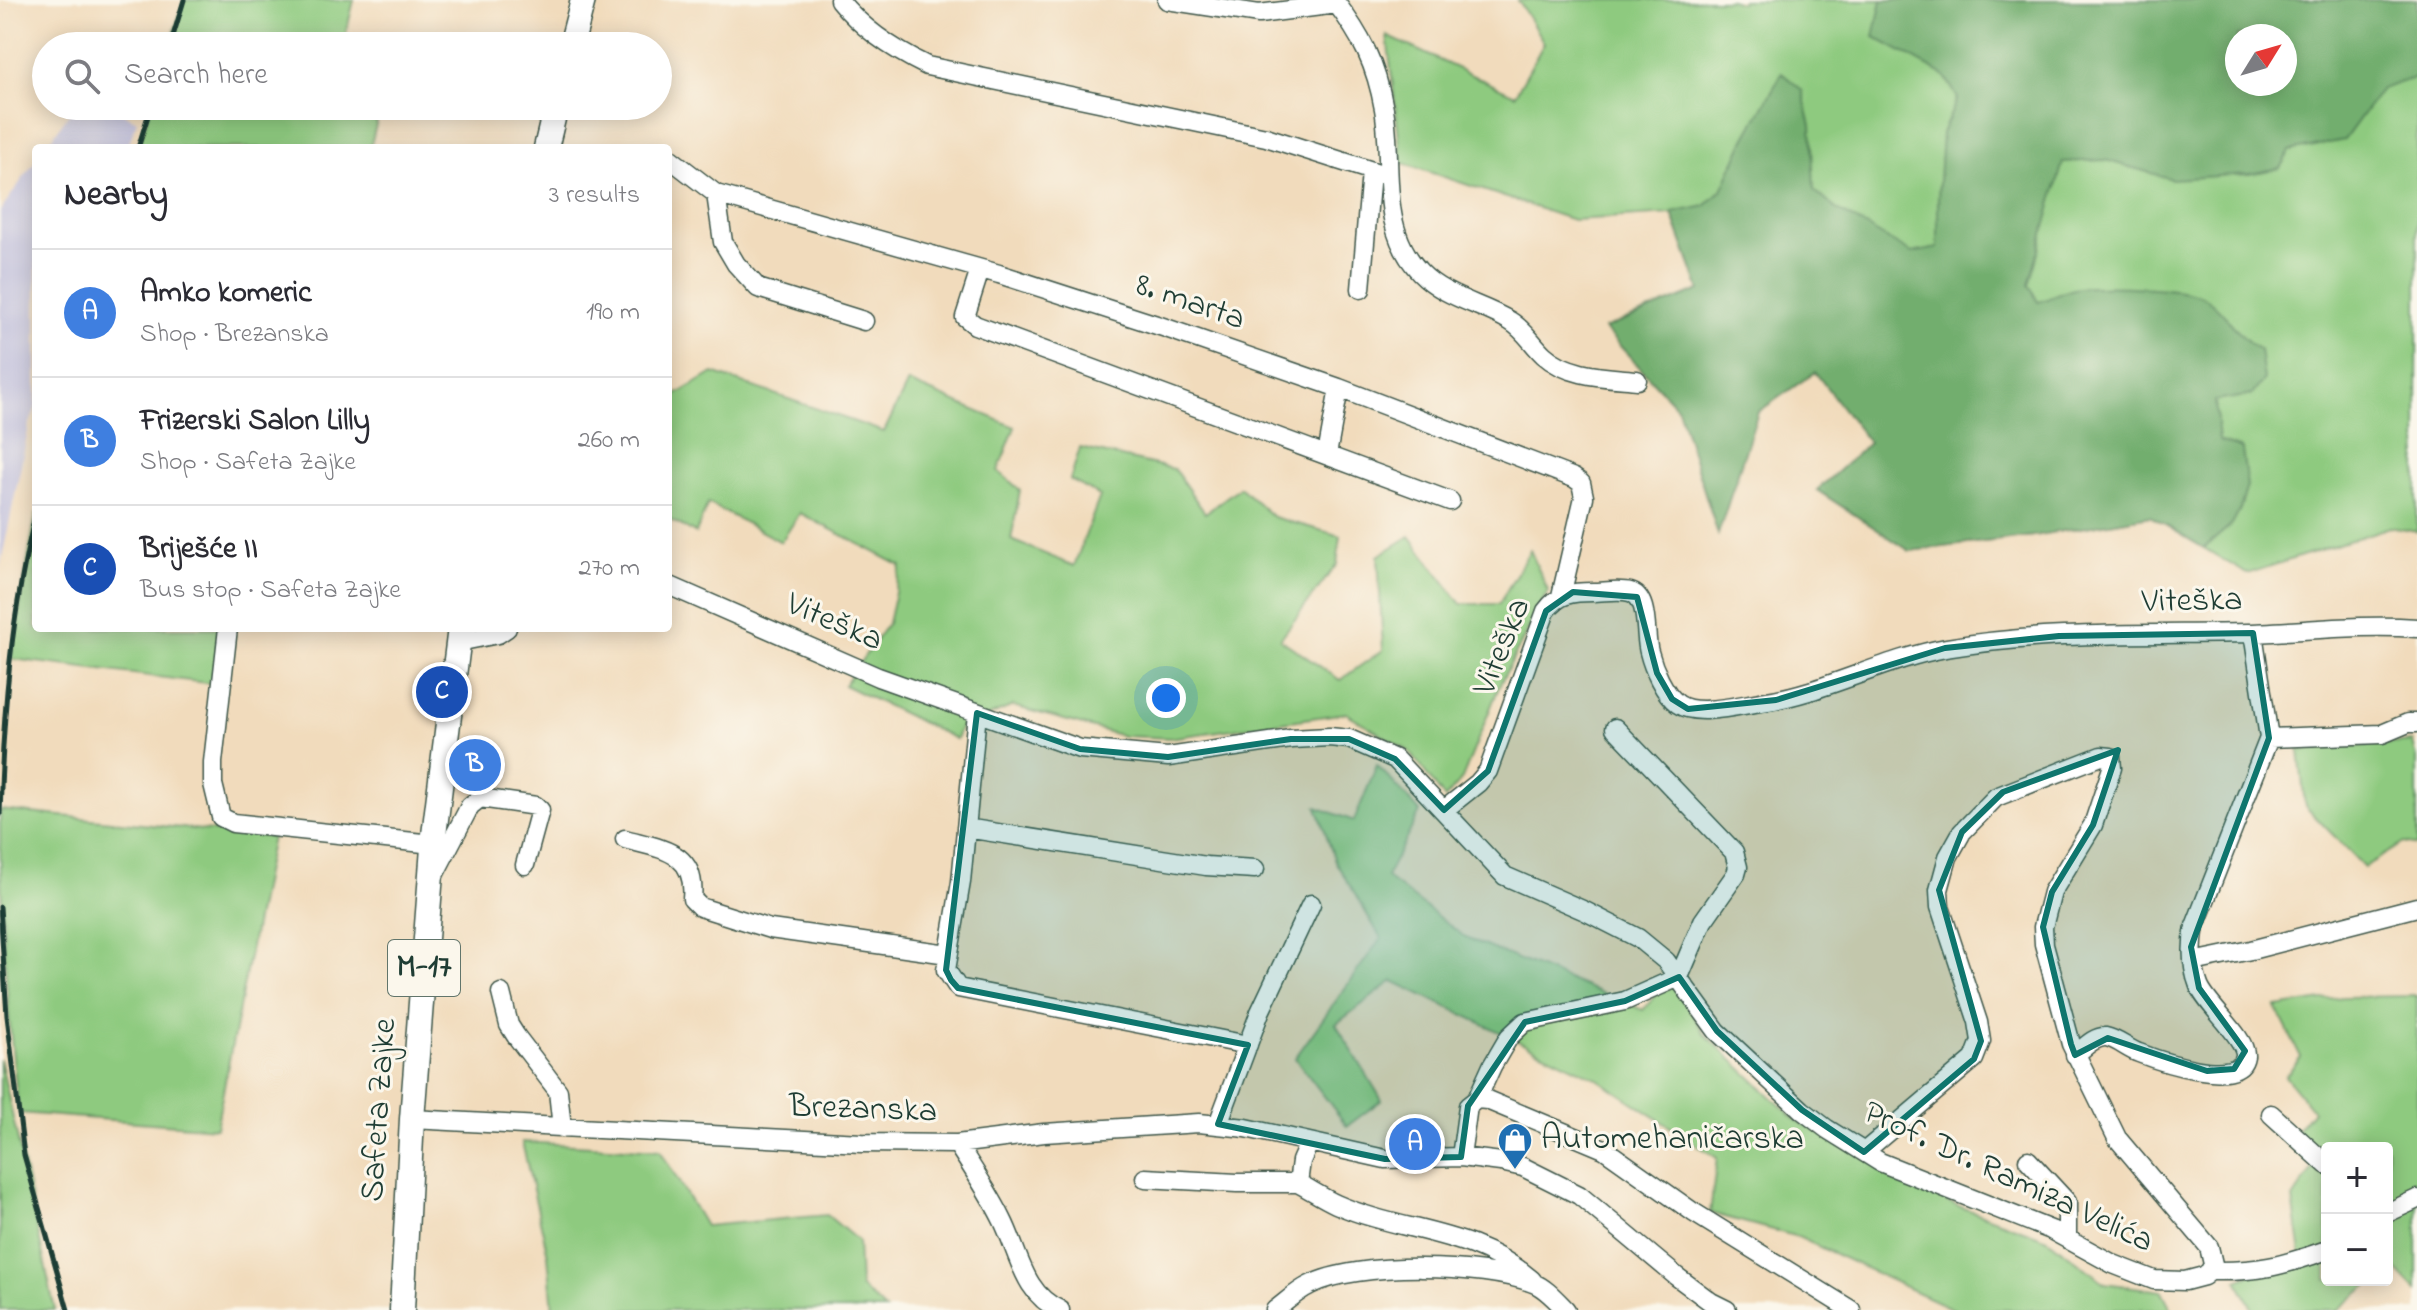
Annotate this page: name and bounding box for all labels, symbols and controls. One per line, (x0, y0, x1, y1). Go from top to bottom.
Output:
north arrow (2225, 24, 2297, 96)
search box (32, 32, 672, 120)
icon: search (60, 54, 104, 98)
text: Search here (124, 54, 268, 98)
text: Nearby (64, 171, 168, 221)
text: 3 results (549, 177, 640, 215)
street label: 8. marta (1128, 261, 1252, 345)
text: Amko komeric (140, 272, 311, 316)
text: A (82, 294, 98, 332)
text: 190 m (586, 294, 640, 332)
text: Shop · Brezanska (140, 316, 329, 354)
text: Frizerski Salon Lilly (140, 400, 370, 444)
text: B (81, 422, 99, 460)
text: 260 m (578, 422, 640, 460)
text: Shop · Safeta Zajke (140, 444, 356, 482)
text: Briješće II (140, 528, 258, 572)
text: C (83, 550, 97, 588)
text: 270 m (578, 550, 640, 588)
text: Bus stop · Safeta Zajke (140, 572, 401, 610)
street label: Viteška (2140, 576, 2243, 628)
street label: Viteška (777, 580, 890, 666)
street label: Viteška (1461, 591, 1545, 704)
pin: C (416, 662, 468, 722)
your location (1146, 678, 1186, 718)
pin: B (449, 735, 501, 795)
road number: M-17 (388, 940, 460, 996)
street label: Safeta Zajke (349, 1016, 411, 1204)
street label: Brezanska (787, 1082, 938, 1138)
street label: Prof. Dr. Ramiza Velića (1855, 1089, 2161, 1267)
pin: A (1389, 1114, 1441, 1174)
place label: Automehaničarska (1541, 1115, 1804, 1165)
shop icon: Automehaničarska (1496, 1121, 1534, 1171)
map controls (2321, 1142, 2393, 1286)
button: + (2321, 1142, 2393, 1214)
button: − (2321, 1214, 2393, 1286)

